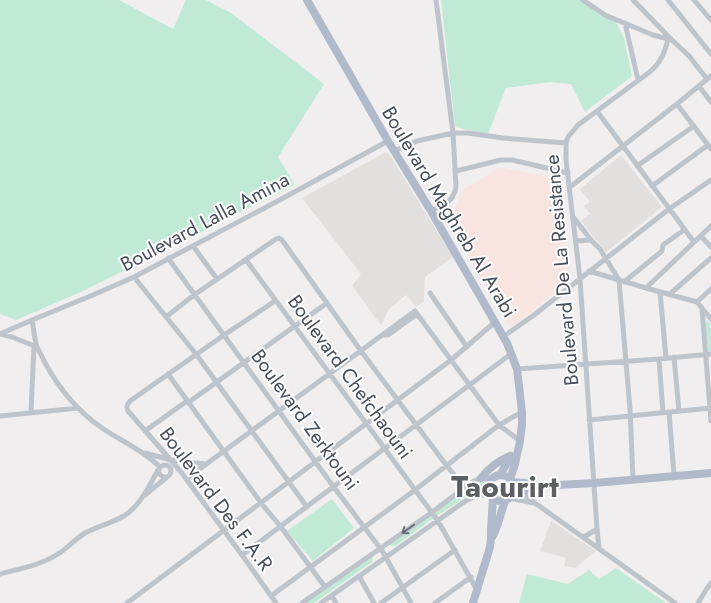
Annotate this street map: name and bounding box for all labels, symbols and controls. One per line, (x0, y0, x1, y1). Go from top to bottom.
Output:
street label: Boulevard Maghreb Al Arabi (374, 101, 524, 323)
street label: Boulevard De La Resistance (537, 153, 587, 387)
street label: Boulevard Lalla Amina (115, 165, 295, 279)
street label: Boulevard Chefchaouni (280, 289, 420, 465)
street label: Boulevard Zerktouni (244, 344, 366, 496)
street label: Boulevard Des F.A.R (152, 421, 280, 577)
district label: Taourirt (451, 465, 559, 508)
one-way arrow (401, 524, 415, 534)

